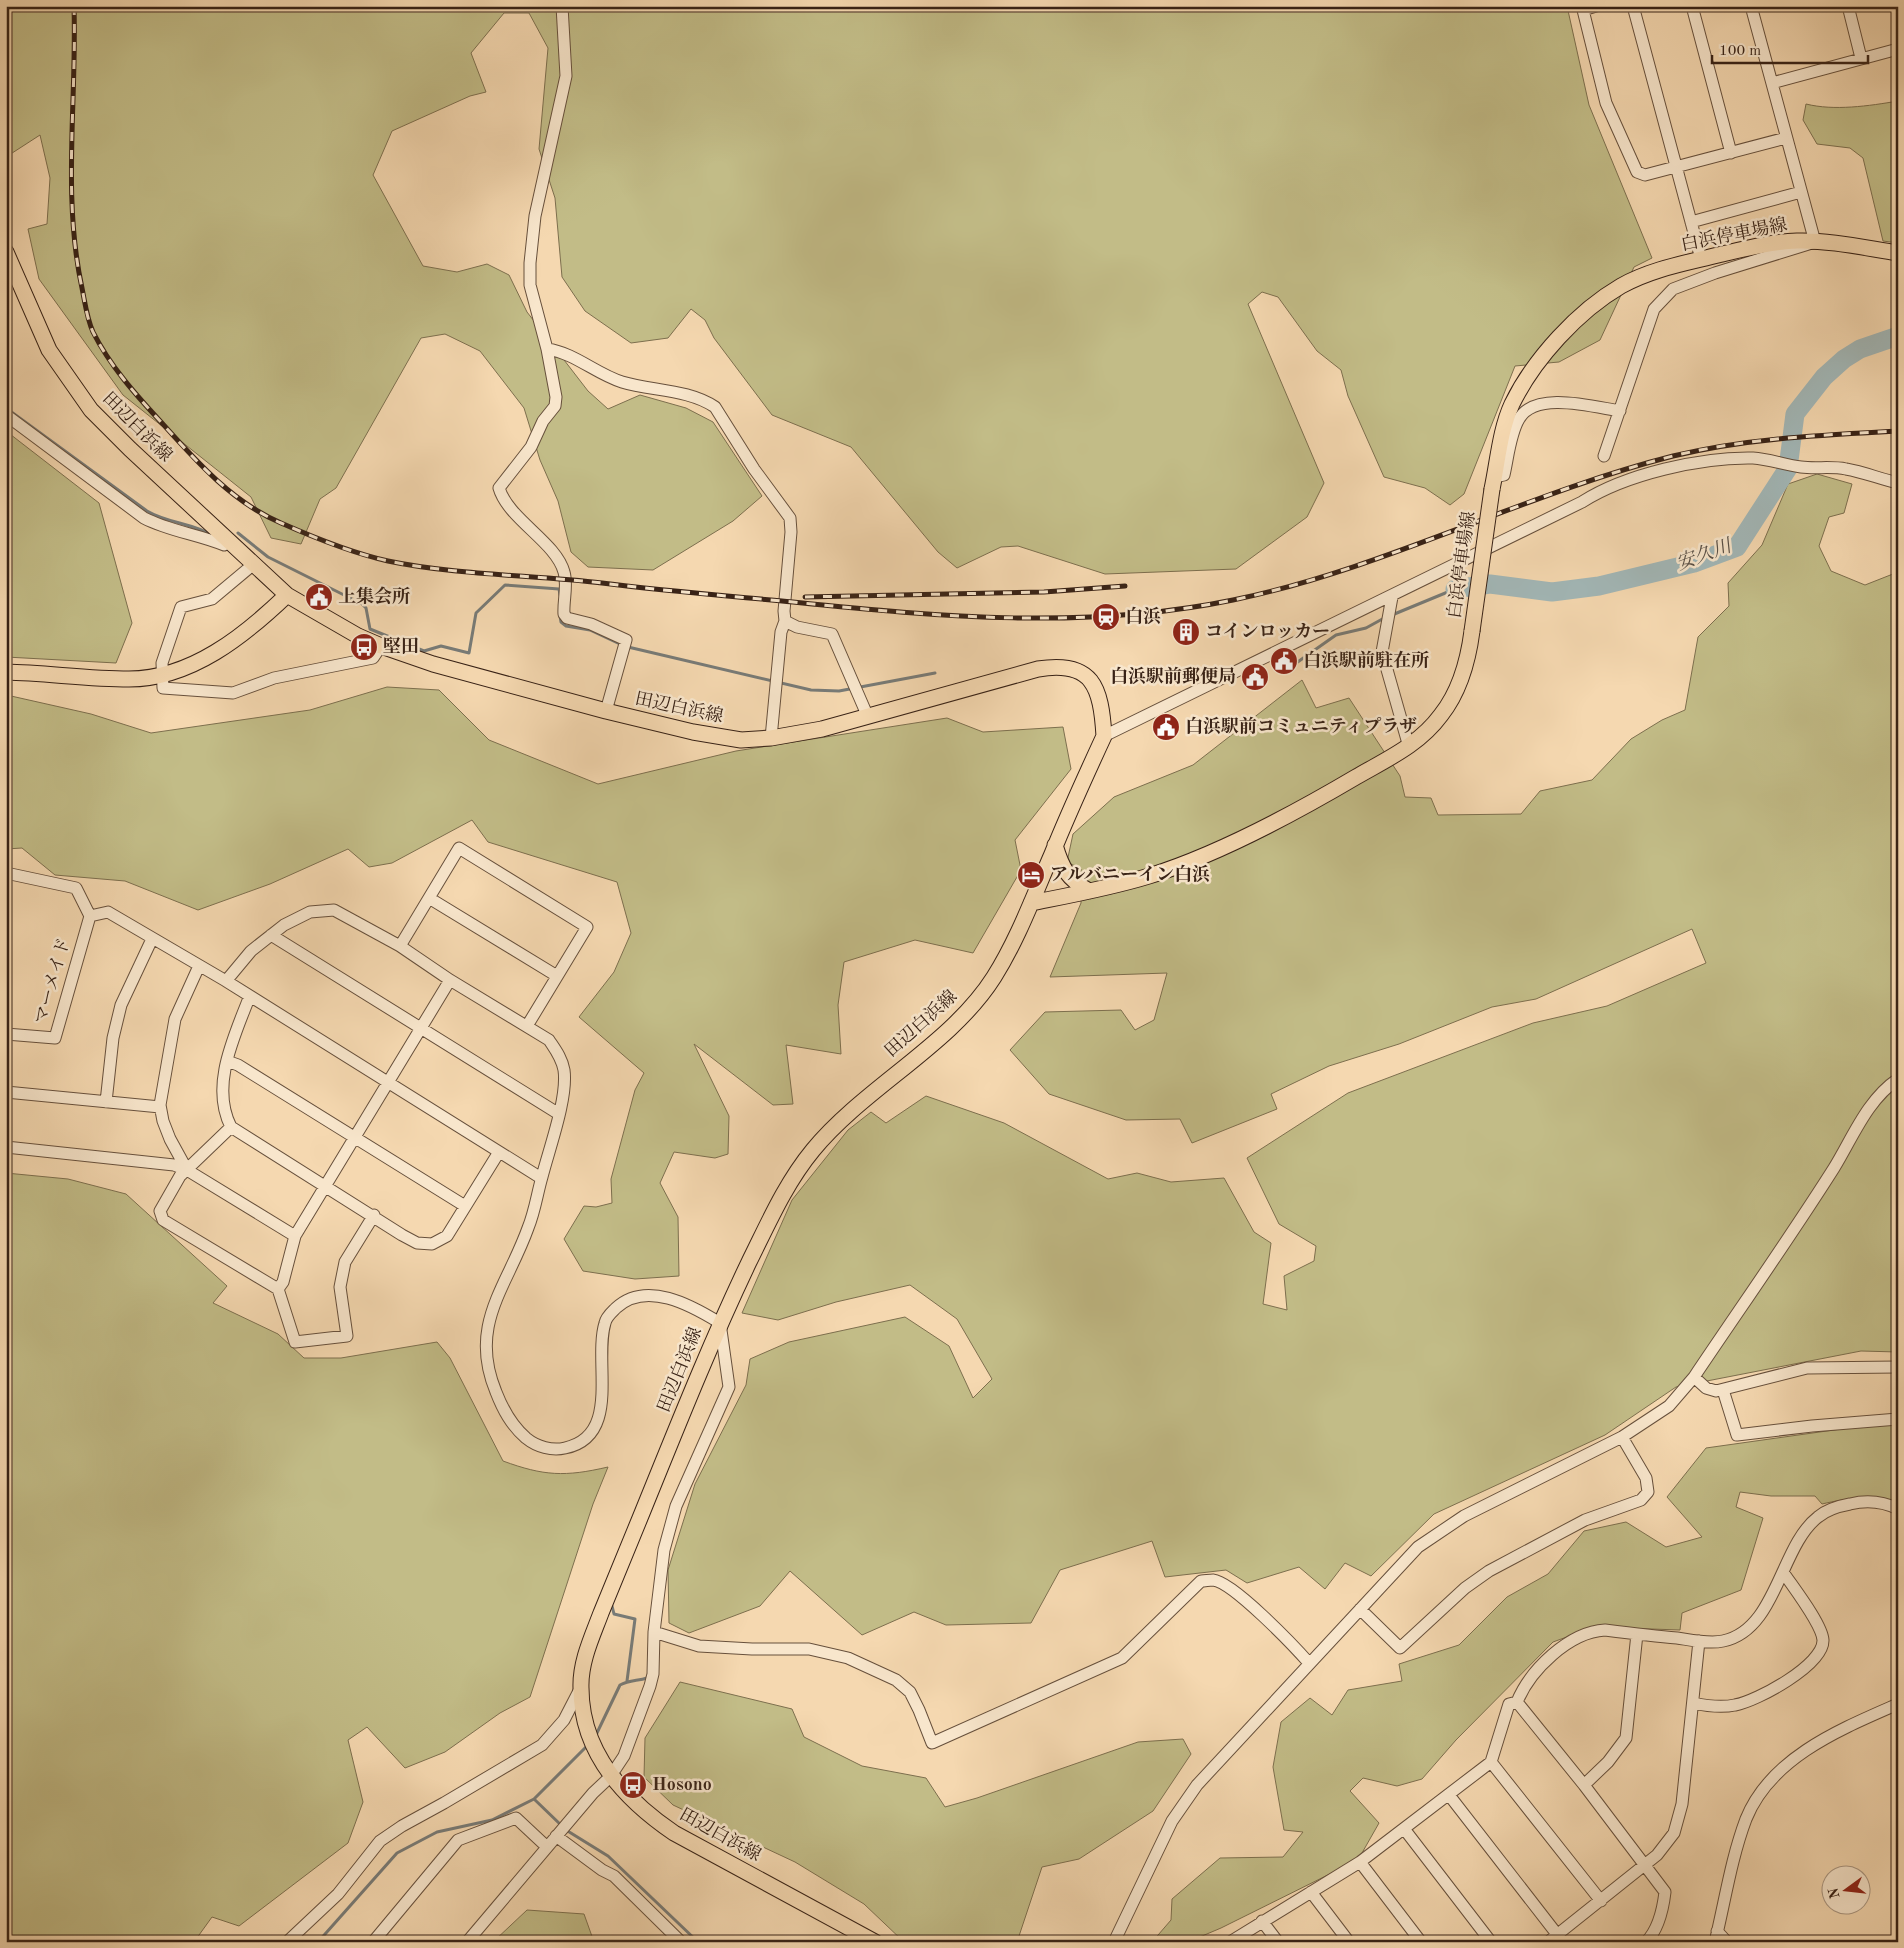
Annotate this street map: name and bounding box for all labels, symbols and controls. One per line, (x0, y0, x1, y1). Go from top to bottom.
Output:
scale bar (1712, 32, 1868, 64)
text: 100 m (1719, 44, 1761, 59)
street label: 白浜停車場線 (1679, 214, 1789, 254)
street label: 田辺白浜線 (99, 387, 177, 465)
street label: 白浜停車場線 (1444, 510, 1478, 620)
water label: 安久川 (1673, 535, 1736, 575)
public building icon: 上集会所 (304, 582, 334, 612)
place label: 上集会所 (338, 586, 410, 606)
station icon: 白浜 (1091, 602, 1121, 632)
place label: 白浜 (1125, 606, 1161, 626)
building icon: コインロッカー (1171, 617, 1201, 647)
place label: コインロッカー (1205, 622, 1330, 641)
bus stop icon: 堅田 (349, 632, 379, 662)
place label: 堅田 (383, 636, 419, 656)
public building icon: 白浜駅前駐在所 (1269, 646, 1299, 676)
place label: 白浜駅前駐在所 (1303, 650, 1429, 670)
public building icon: 白浜駅前郵便局 (1240, 662, 1270, 692)
place label: 白浜駅前郵便局 (1110, 666, 1236, 686)
street label: 田辺白浜線 (633, 688, 725, 726)
public building icon: 白浜駅前コミュニティプラザ (1151, 712, 1181, 742)
place label: 白浜駅前コミュニティプラザ (1185, 716, 1417, 736)
hotel icon: アルバニーイン白浜 (1016, 860, 1046, 890)
place label: アルバニーイン白浜 (1050, 864, 1210, 884)
street label: マーメイド (32, 936, 74, 1026)
street label: 田辺白浜線 (880, 986, 960, 1061)
street label: 田辺白浜線 (653, 1324, 705, 1415)
bus stop icon: Hosono (618, 1770, 648, 1800)
place label: Hosono (652, 1776, 712, 1794)
street label: 田辺白浜線 (676, 1804, 765, 1865)
north arrow (1822, 1866, 1872, 1916)
text: N (1826, 1886, 1843, 1900)

